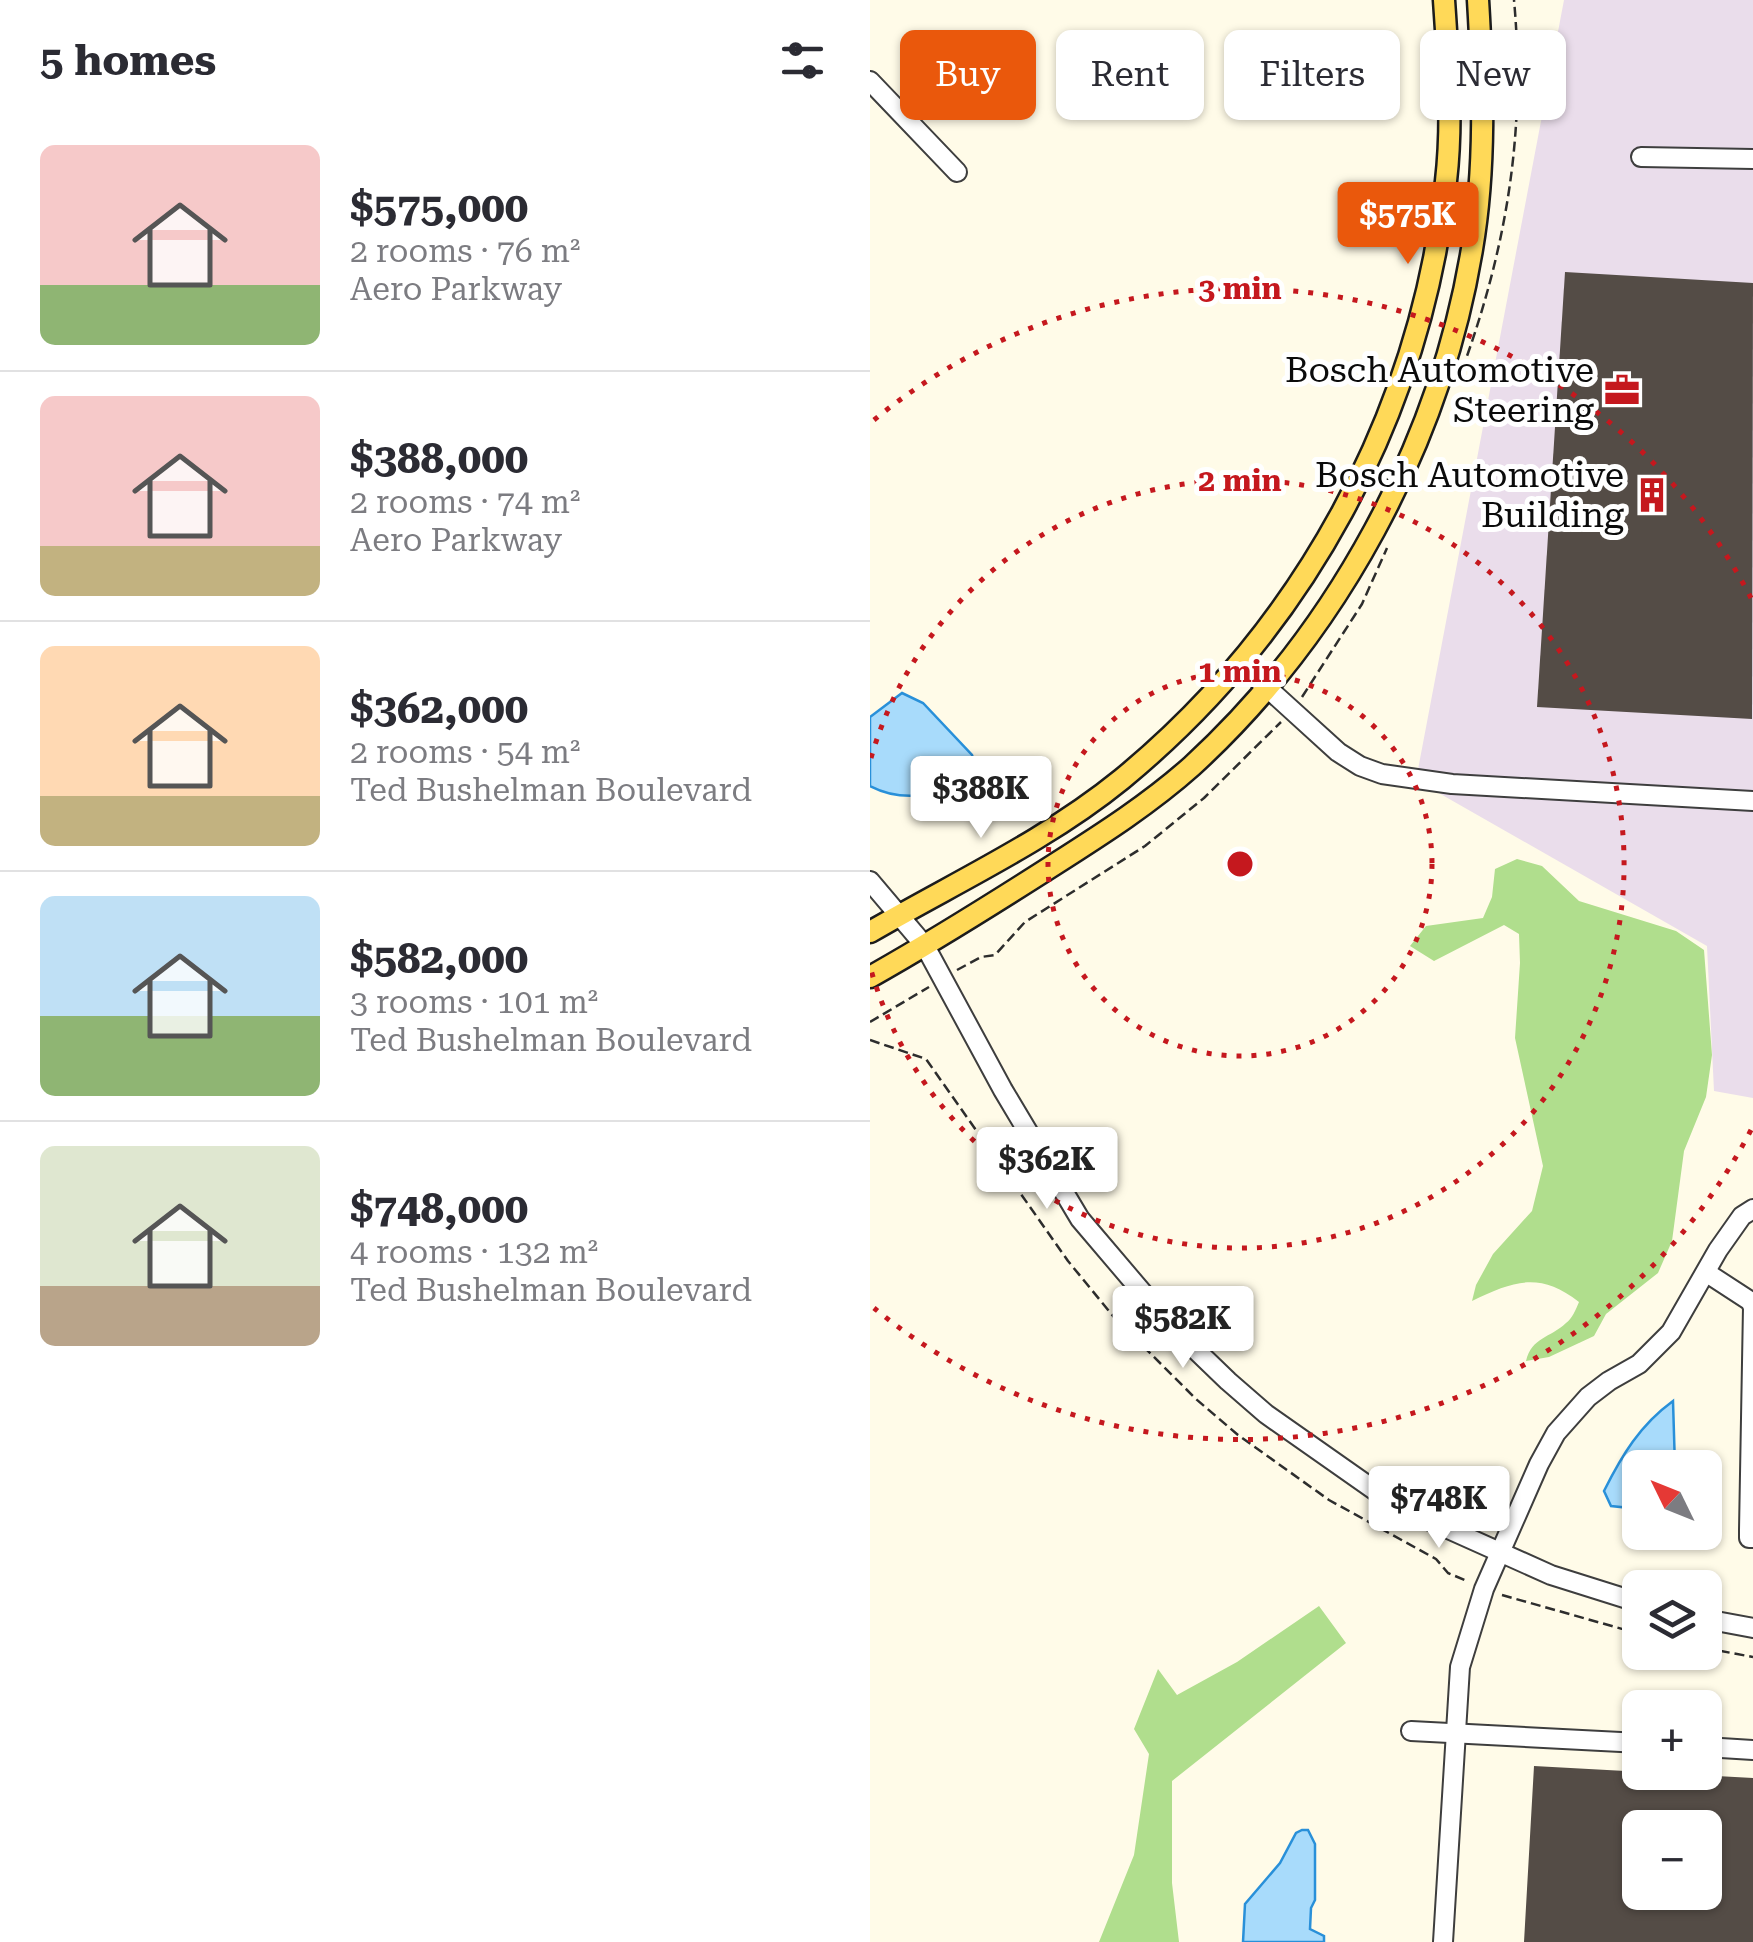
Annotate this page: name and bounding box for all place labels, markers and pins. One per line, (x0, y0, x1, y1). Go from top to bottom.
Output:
pin: $575K (1338, 182, 1478, 267)
place label: Bosch Automotive Steering (1285, 350, 1594, 431)
office icon: Bosch Automotive Steering (1603, 371, 1641, 409)
place label: Bosch Automotive Building (1315, 455, 1624, 536)
building icon: Bosch Automotive Building (1633, 476, 1671, 514)
pin: $388K (911, 756, 1051, 841)
centre of rings (1222, 846, 1258, 882)
pin: $362K (977, 1127, 1117, 1212)
pin: $582K (1113, 1286, 1253, 1371)
pin: $748K (1369, 1466, 1509, 1551)

